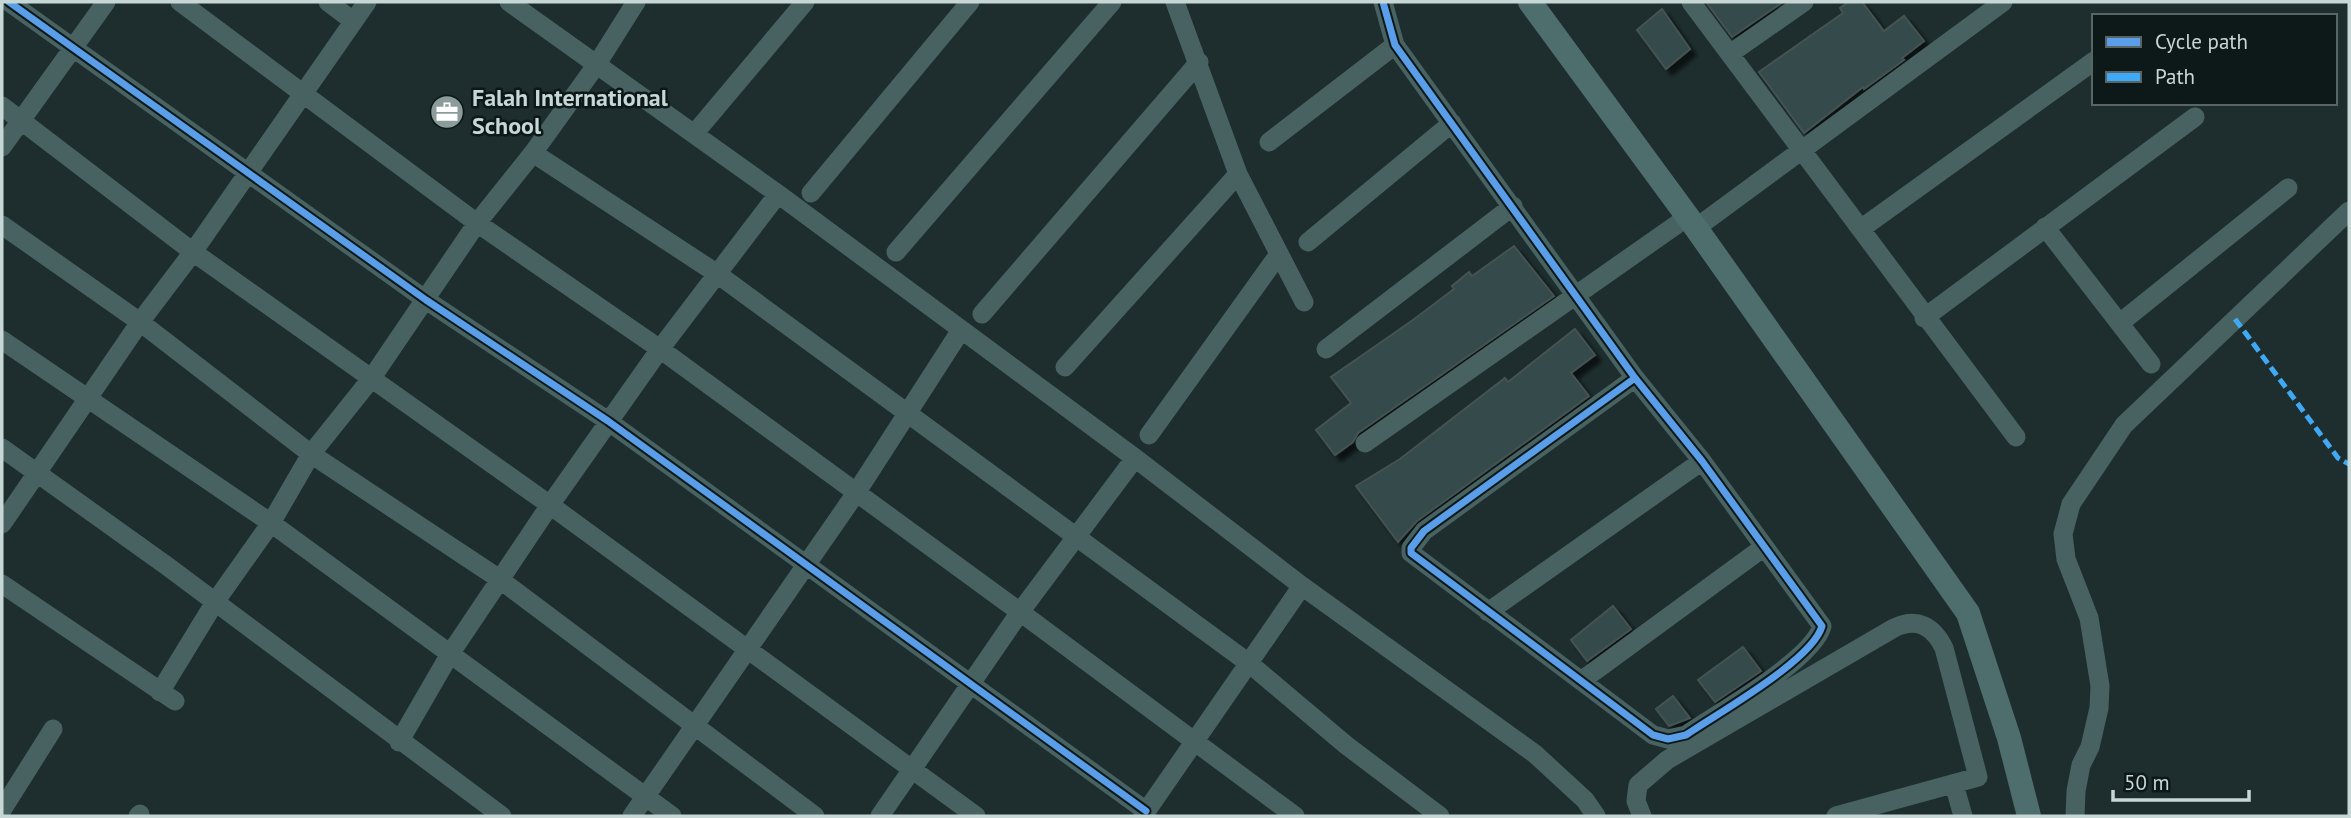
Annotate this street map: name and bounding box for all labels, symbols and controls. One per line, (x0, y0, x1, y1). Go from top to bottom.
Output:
legend (2092, 14, 2337, 105)
text: Cycle path (2155, 28, 2248, 55)
text: Path (2155, 63, 2195, 90)
place label: Falah International School (472, 82, 669, 141)
office icon: Falah International School (428, 93, 466, 131)
scale bar (2113, 758, 2250, 802)
text: 50 m (2124, 769, 2170, 796)

